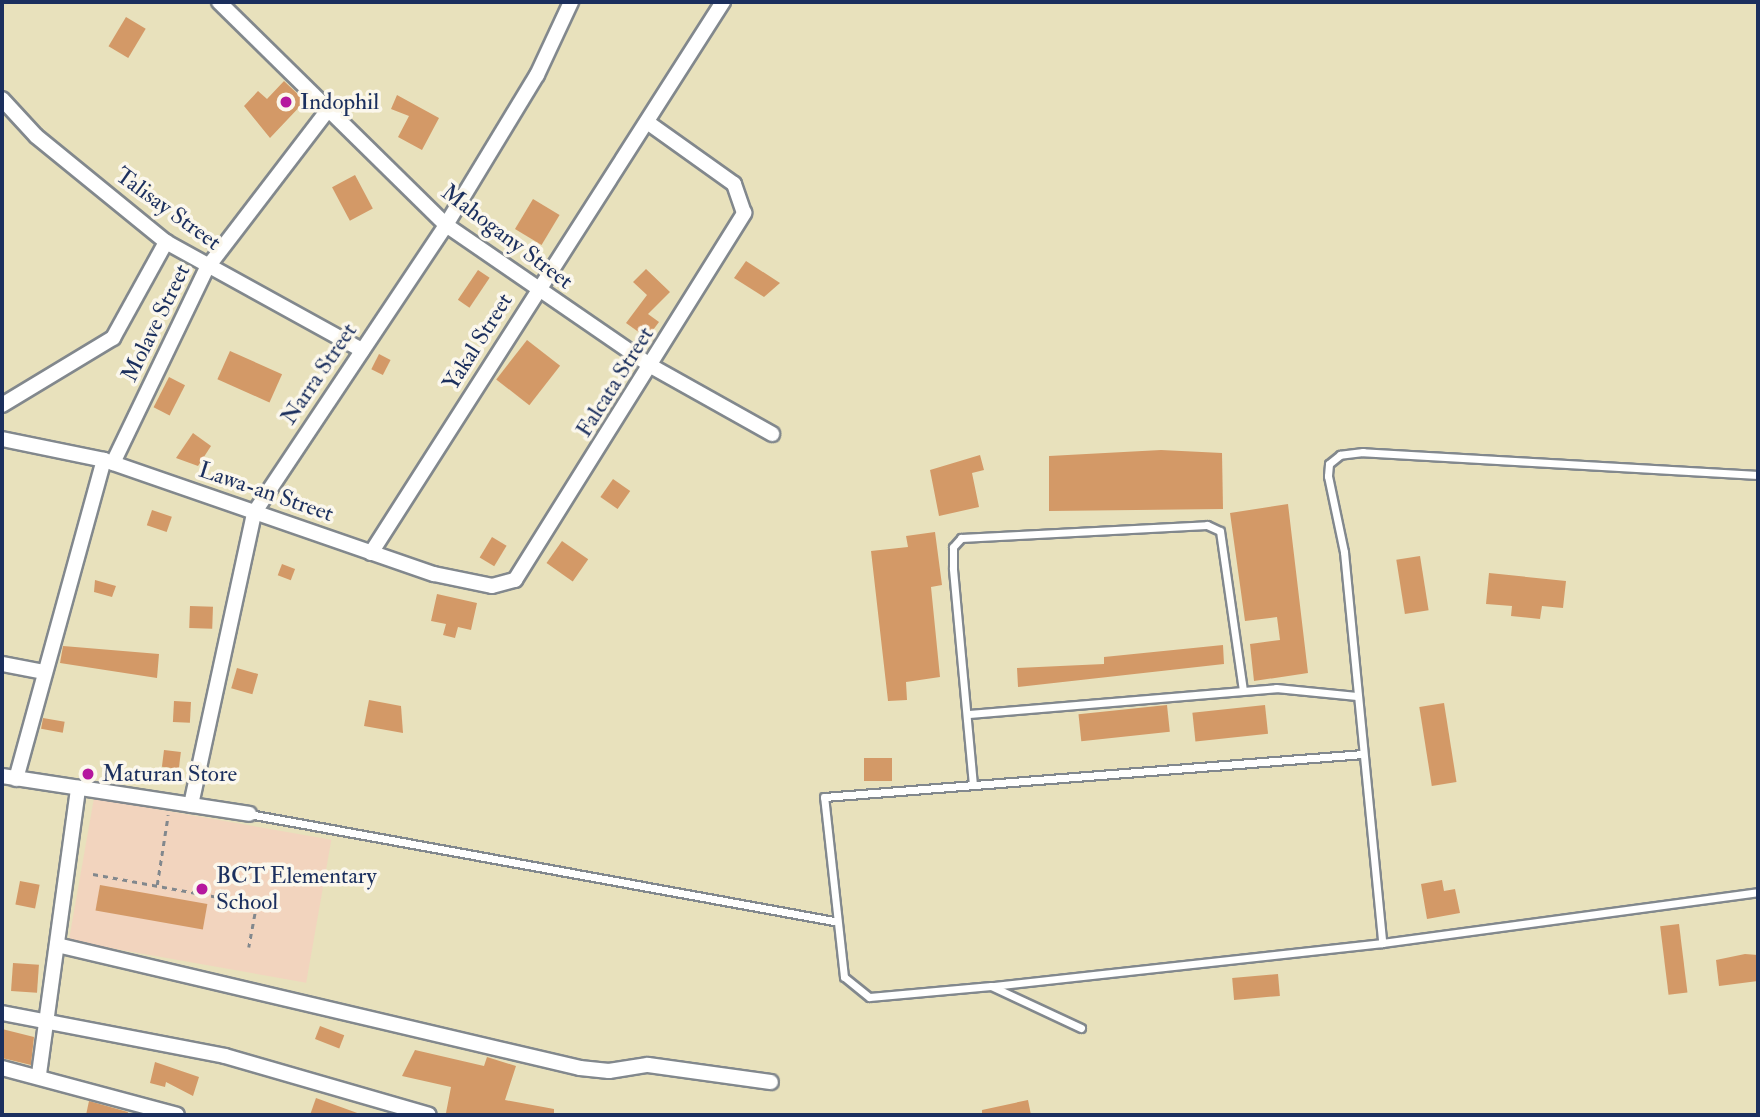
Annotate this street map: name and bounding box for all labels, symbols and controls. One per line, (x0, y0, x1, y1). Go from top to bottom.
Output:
place label: Indophil (300, 88, 379, 116)
marker: Indophil (278, 94, 294, 110)
street label: Talisay Street (110, 162, 226, 256)
street label: Mahogany Street (436, 179, 578, 295)
street label: Molave Street (116, 260, 196, 386)
street label: Yakal Street (437, 288, 519, 396)
street label: Narra Street (275, 318, 363, 430)
street label: Falcata Street (570, 322, 660, 442)
street label: Lawa-an Street (195, 456, 337, 528)
place label: Maturan Store (102, 760, 237, 788)
marker: Maturan Store (80, 766, 96, 782)
place label: BCT Elementary School (216, 862, 377, 916)
marker: BCT Elementary School (194, 881, 210, 897)

